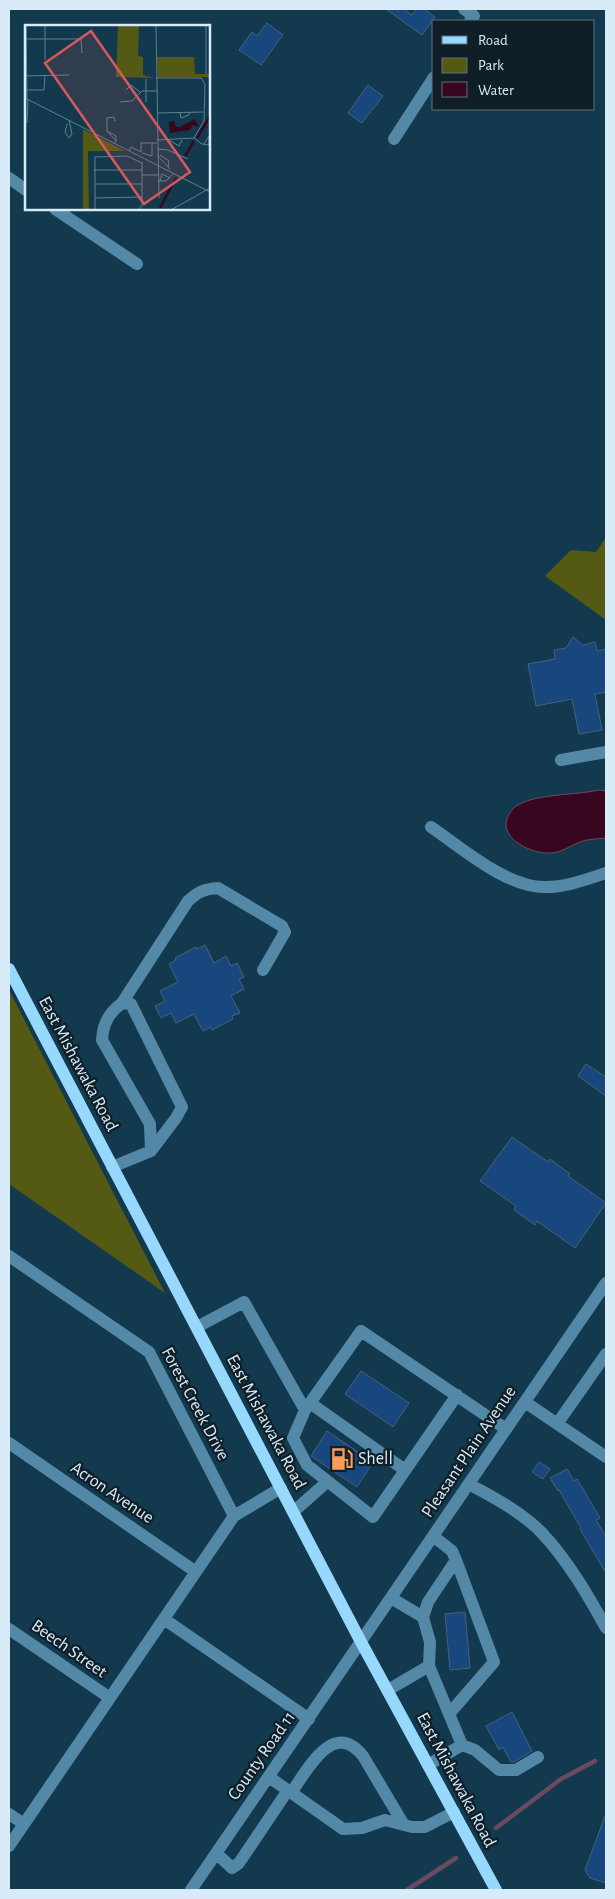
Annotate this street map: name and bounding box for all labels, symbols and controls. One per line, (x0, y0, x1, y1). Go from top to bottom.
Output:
legend (432, 20, 595, 110)
inset map (25, 25, 210, 210)
text: Road (478, 33, 508, 48)
text: Park (478, 58, 504, 73)
text: Water (478, 83, 514, 98)
street label: East Mishawaka Road (35, 994, 121, 1134)
street label: Forest Creek Drive (158, 1344, 232, 1464)
street label: East Mishawaka Road (223, 1352, 309, 1492)
street label: Pleasant Plain Avenue (418, 1383, 520, 1521)
fuel station icon: Shell (329, 1446, 355, 1472)
place label: Shell (358, 1450, 393, 1468)
street label: Acron Avenue (67, 1459, 157, 1527)
street label: Beech Street (28, 1616, 110, 1682)
street label: County Road 11 (225, 1708, 299, 1804)
street label: East Mishawaka Road (413, 1710, 499, 1850)

